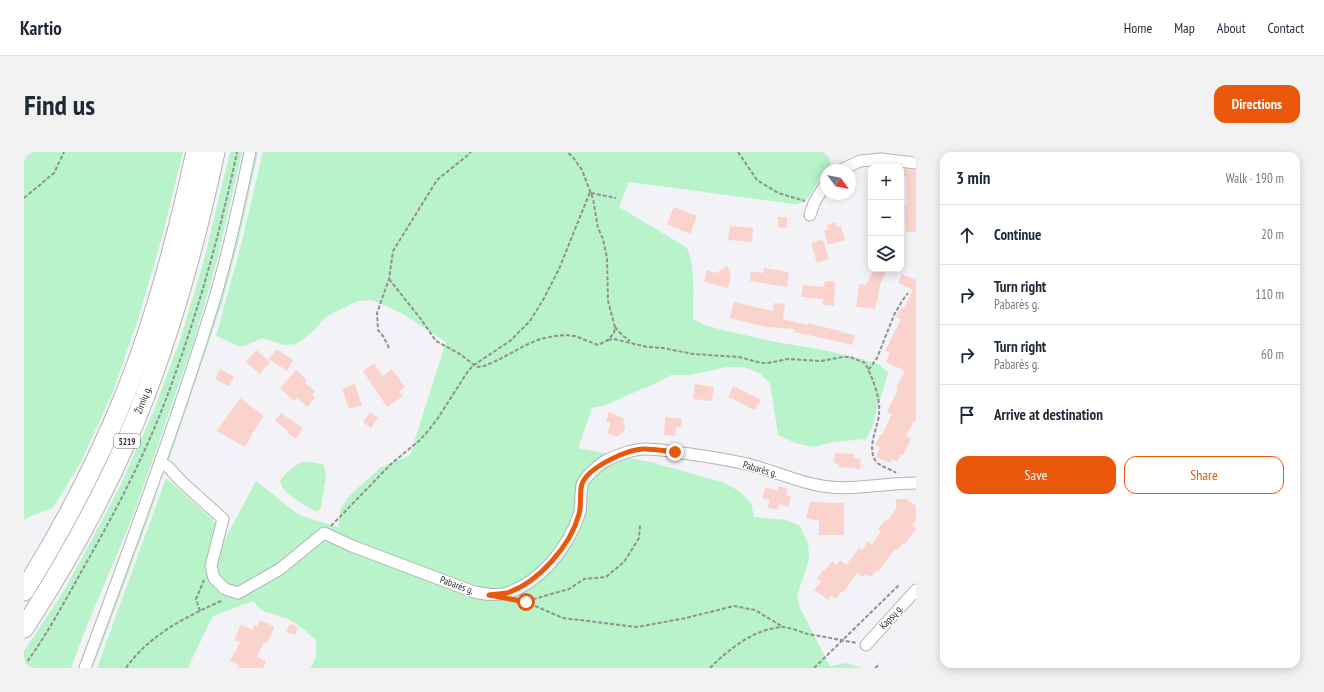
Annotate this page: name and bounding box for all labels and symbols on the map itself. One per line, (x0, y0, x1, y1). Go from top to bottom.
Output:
north arrow (820, 164, 856, 200)
street label: Žirnių g. (132, 384, 154, 416)
road number: 5219 (114, 434, 140, 448)
route end (666, 443, 684, 461)
street label: Pabarės g. (741, 458, 779, 480)
street label: Pabarės g. (438, 573, 476, 597)
route start (517, 593, 535, 611)
street label: Kapsų g. (876, 602, 906, 632)

